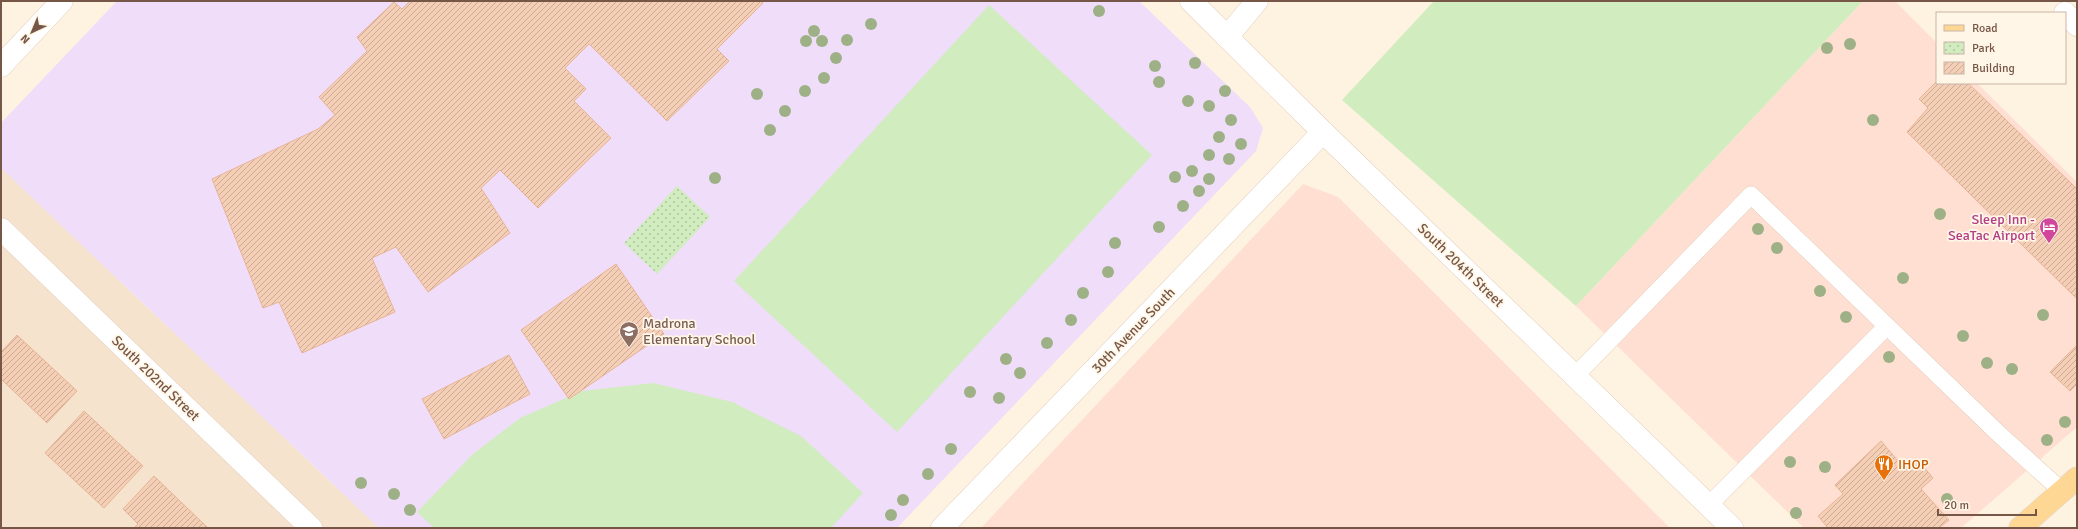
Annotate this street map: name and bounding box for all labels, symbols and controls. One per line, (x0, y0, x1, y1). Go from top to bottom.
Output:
north arrow (12, 12, 52, 52)
legend (1936, 12, 2066, 84)
text: Road (1972, 21, 1998, 36)
text: N (18, 31, 33, 46)
text: Park (1972, 41, 1995, 56)
text: Building (1972, 61, 2015, 76)
place label: Sleep Inn - SeaTac Airport (1948, 211, 2035, 244)
hotel icon: Sleep Inn - SeaTac Airport (2038, 216, 2060, 244)
street label: South 204th Street (1414, 220, 1507, 311)
street label: 30th Avenue South (1088, 284, 1179, 377)
place label: Madrona Elementary School (643, 315, 756, 348)
school or university icon: Madrona Elementary School (618, 320, 640, 348)
street label: South 202nd Street (108, 332, 203, 425)
restaurant icon: IHOP (1873, 453, 1895, 481)
place label: IHOP (1898, 456, 1929, 473)
scale bar (1938, 491, 2036, 517)
text: 20 m (1944, 498, 1969, 513)

